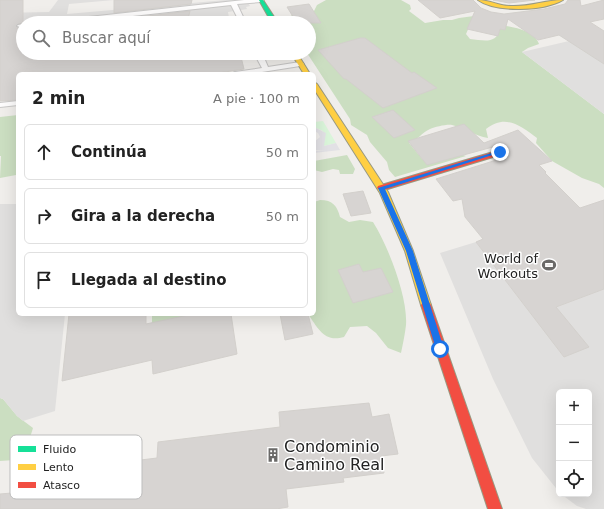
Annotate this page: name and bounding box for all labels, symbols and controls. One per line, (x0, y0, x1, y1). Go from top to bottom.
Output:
search box (16, 16, 316, 60)
icon: search (30, 27, 52, 49)
text: Buscar aquí (62, 29, 150, 47)
text: 2 min (32, 88, 85, 108)
text: A pie · 100 m (213, 91, 300, 106)
icon: ahead (33, 141, 55, 163)
text: Continúa (71, 143, 147, 161)
route end (491, 143, 509, 161)
text: 50 m (266, 145, 299, 160)
icon: right (33, 205, 55, 227)
text: Gira a la derecha (71, 207, 215, 225)
text: 50 m (266, 209, 299, 224)
place label: World of Workouts (477, 251, 538, 281)
sports icon: World of Workouts (541, 257, 557, 273)
icon: arrive (33, 269, 55, 291)
text: Llegada al destino (71, 271, 226, 289)
route start (431, 340, 449, 358)
map controls (556, 389, 592, 497)
button: + (556, 389, 592, 425)
button: − (556, 425, 592, 461)
legend (10, 435, 142, 499)
place label: Condominio Camino Real (284, 437, 385, 474)
text: Fluido (43, 443, 76, 456)
building icon: Condominio Camino Real (265, 447, 281, 463)
text: Lento (43, 461, 74, 474)
button: locate (556, 461, 592, 497)
text: Atasco (43, 479, 80, 492)

